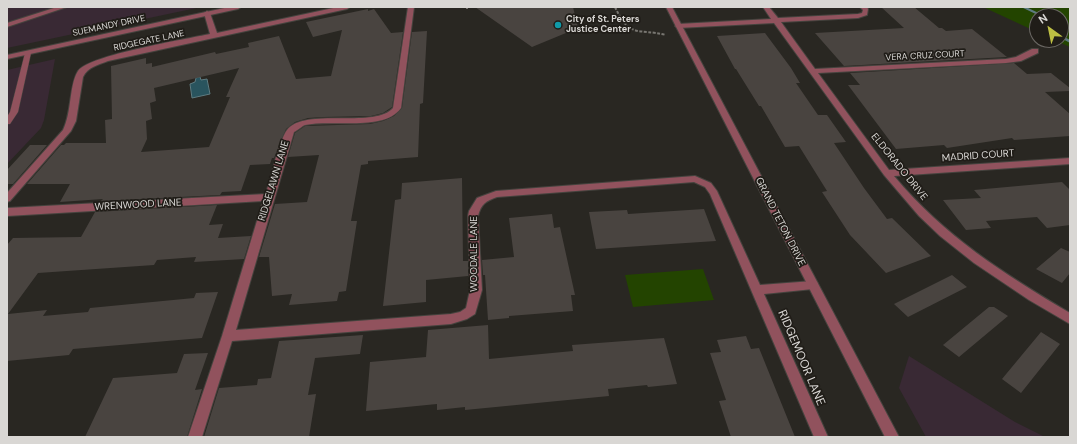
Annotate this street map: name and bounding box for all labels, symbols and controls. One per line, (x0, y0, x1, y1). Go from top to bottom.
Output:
north arrow (1029, 8, 1069, 48)
text: N (1036, 11, 1050, 27)
street label: SUEMANDY DRIVE (72, 13, 146, 39)
place label: City of St. Peters Justice Center (566, 15, 640, 36)
marker: City of St. Peters Justice Center (553, 20, 563, 30)
street label: RIDGEGATE LANE (113, 28, 185, 54)
street label: VERA CRUZ COURT (885, 49, 965, 63)
street label: ELDORADO DRIVE (868, 131, 930, 203)
street label: RIDGELAWN LANE (256, 139, 292, 223)
street label: MADRID COURT (941, 147, 1015, 165)
street label: GRAND TETON DRIVE (752, 176, 808, 268)
street label: WRENWOOD LANE (94, 197, 182, 213)
street label: WOODALE LANE (468, 216, 480, 292)
street label: RIDGEMOOR LANE (774, 308, 828, 408)

